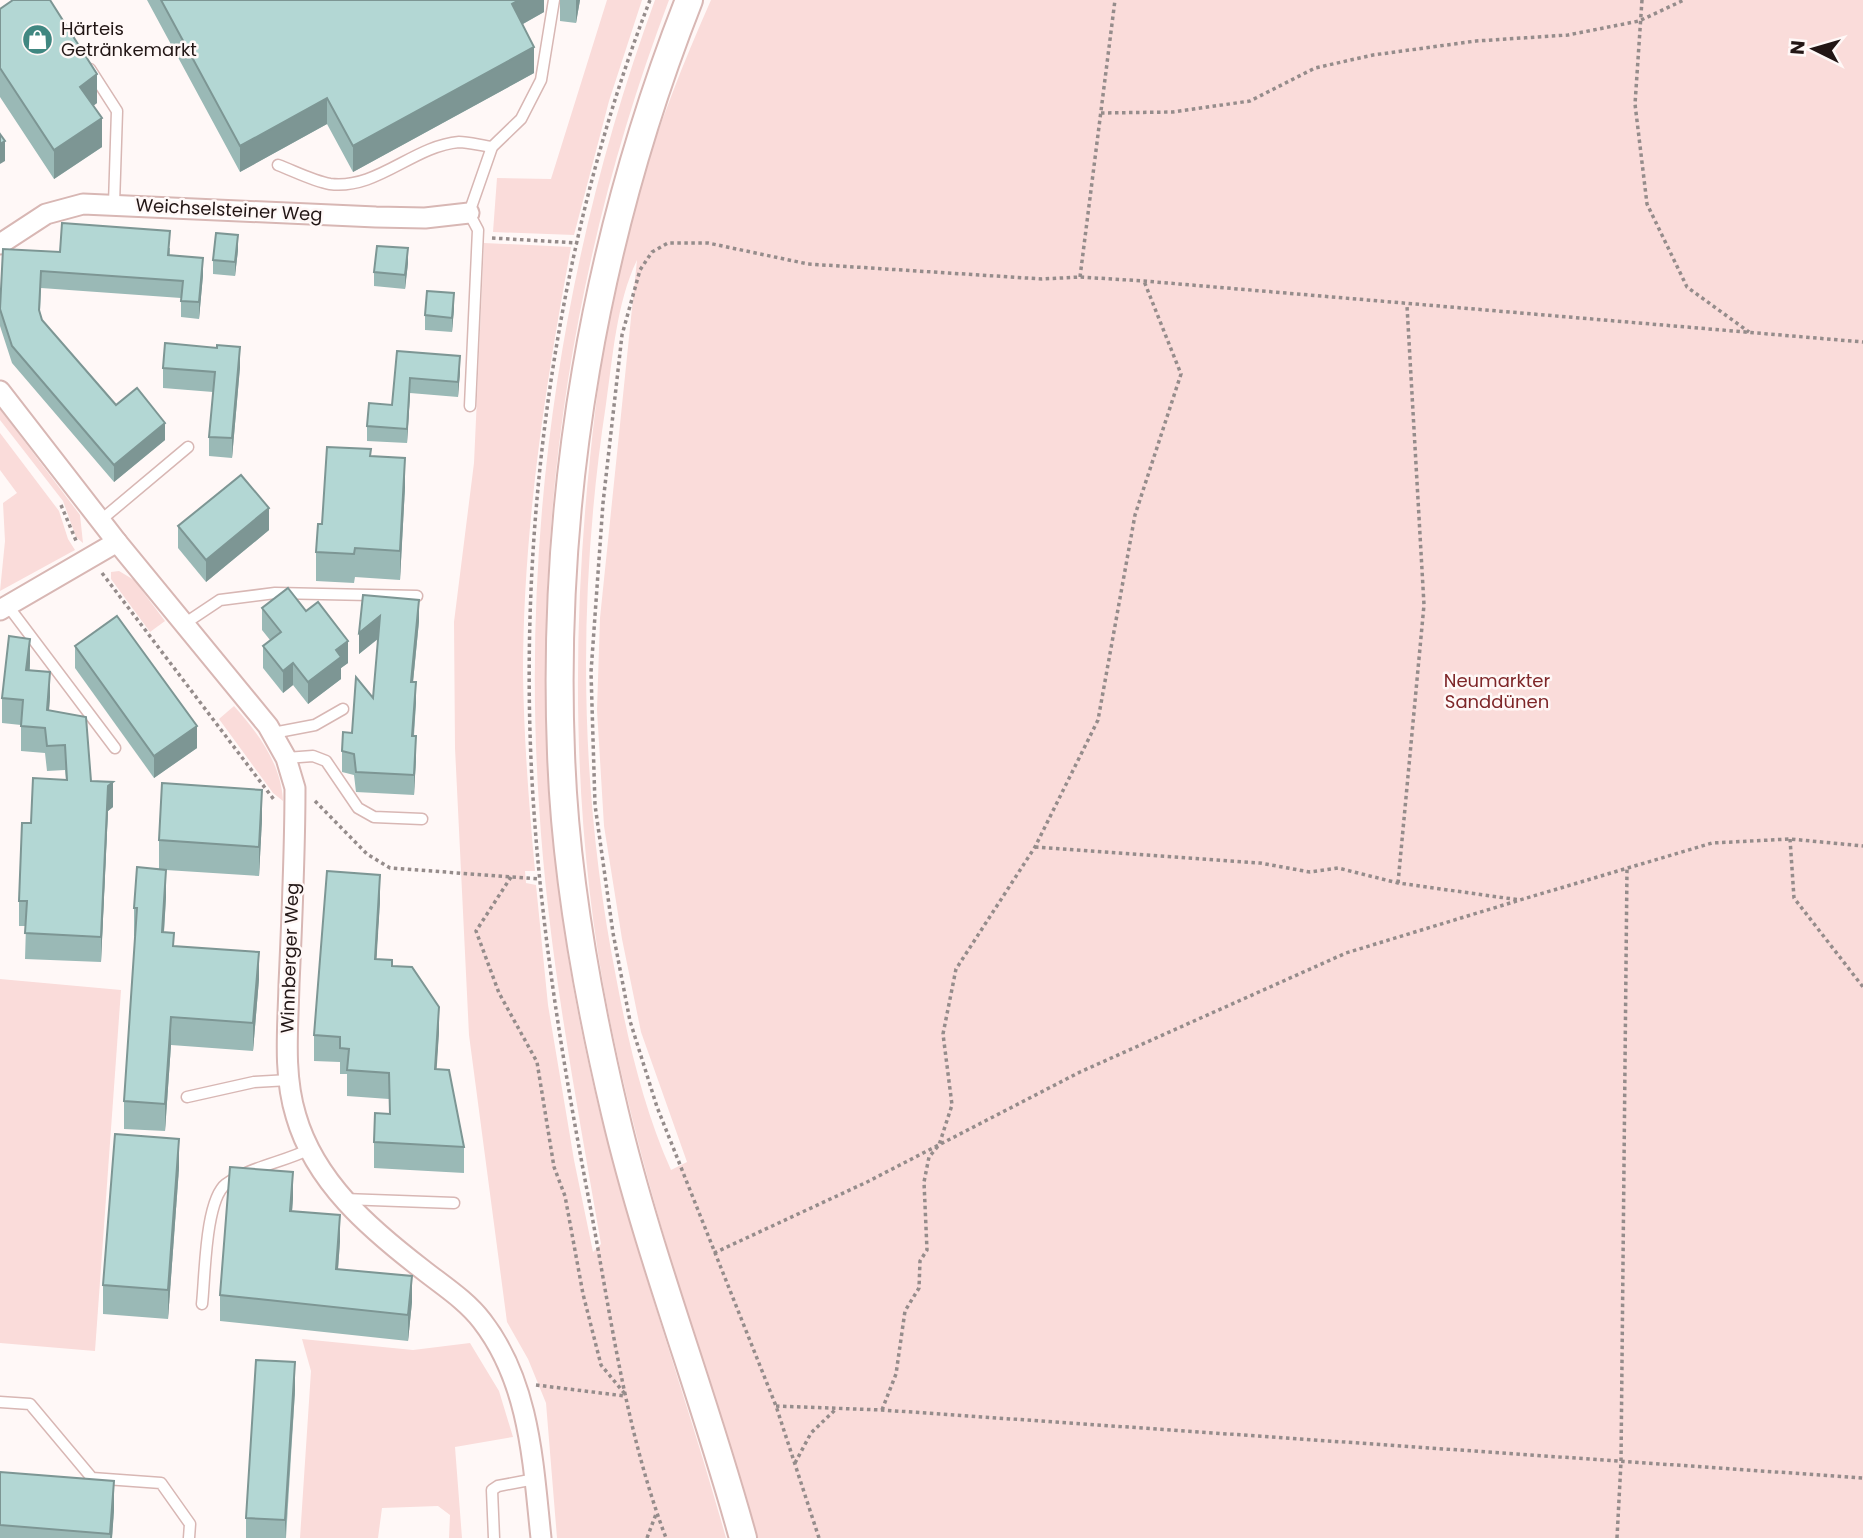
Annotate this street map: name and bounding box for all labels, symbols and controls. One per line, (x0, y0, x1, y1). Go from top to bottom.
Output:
north arrow (1779, 14, 1849, 84)
place label: Härteis Getränkemarkt (61, 16, 197, 62)
shop icon: Härteis Getränkemarkt (21, 22, 55, 56)
text: N (1783, 39, 1812, 56)
street label: Weichselsteiner Weg (135, 192, 323, 227)
park label: Neumarkter Sanddünen (1444, 668, 1551, 714)
street label: Winnberger Weg (274, 882, 305, 1034)

